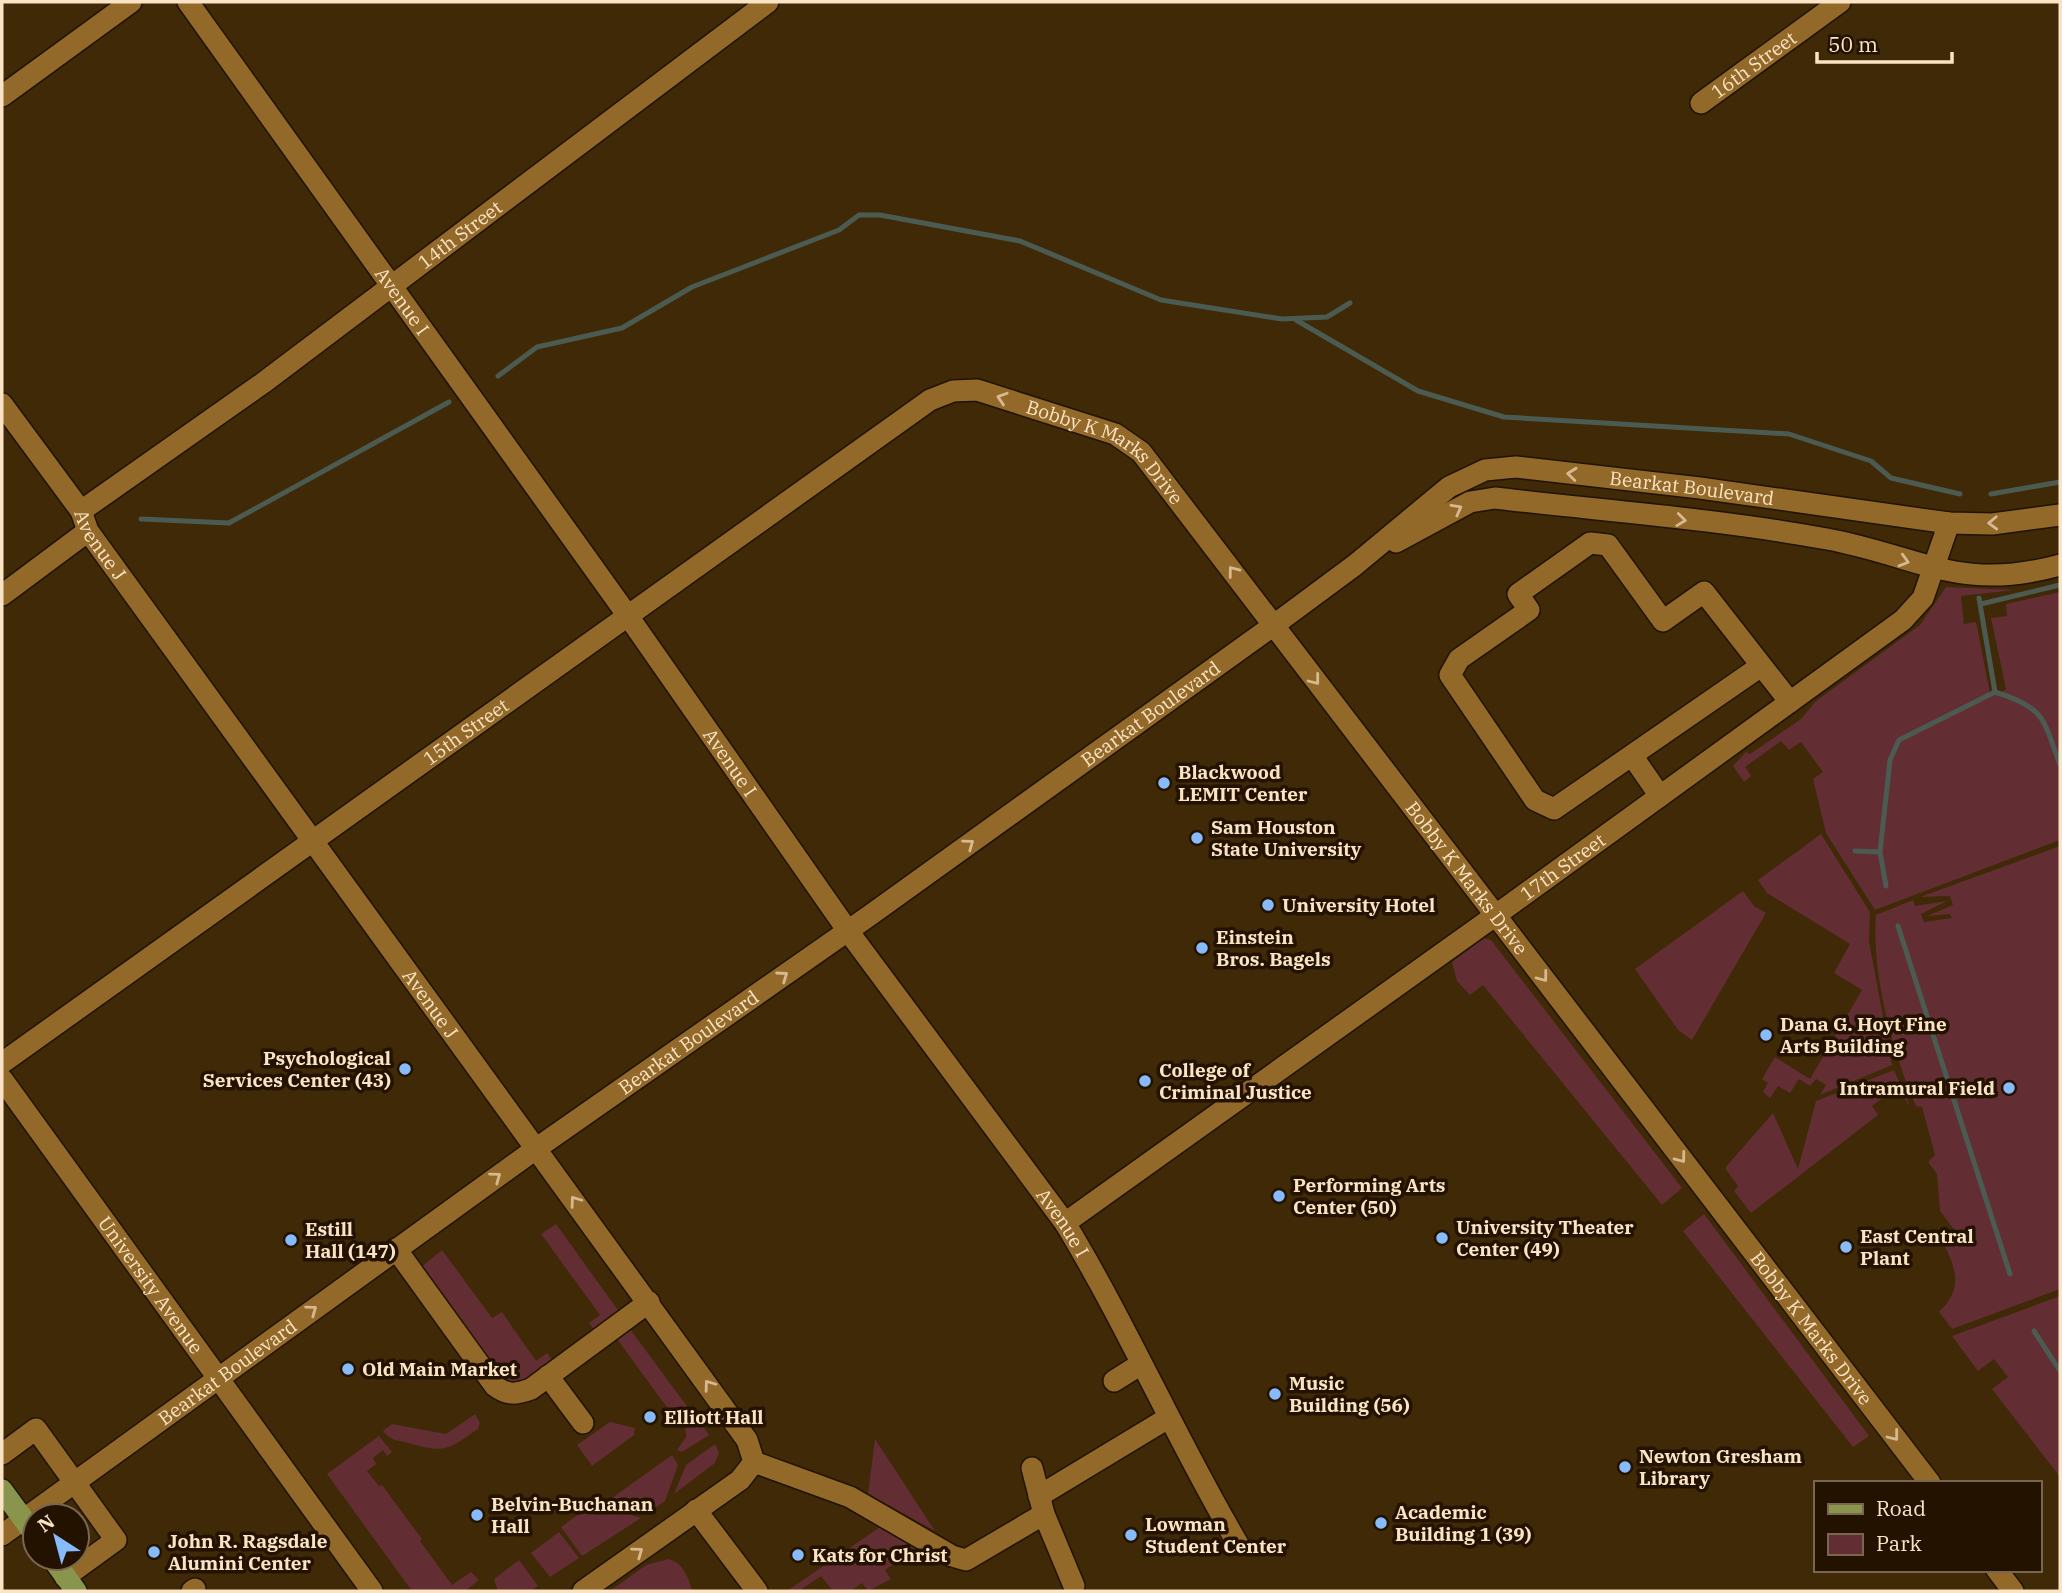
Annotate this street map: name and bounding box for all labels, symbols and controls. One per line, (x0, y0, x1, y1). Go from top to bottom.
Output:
scale bar (1817, 21, 1952, 65)
street label: 16th Street (1706, 26, 1801, 104)
text: 50 m (1828, 30, 1878, 58)
street label: 14th Street (413, 195, 507, 274)
street label: Avenue I (370, 263, 435, 340)
one-way arrow (996, 392, 1008, 406)
street label: Bobby K Marks Drive (1023, 394, 1189, 509)
one-way arrow (1567, 466, 1578, 481)
street label: Bearkat Boulevard (1608, 466, 1776, 510)
one-way arrow (1450, 504, 1463, 517)
street label: Avenue J (69, 506, 132, 585)
one-way arrow (1676, 512, 1687, 527)
one-way arrow (1987, 515, 1997, 531)
one-way arrow (1898, 553, 1910, 568)
one-way arrow (1228, 567, 1241, 579)
street label: Bearkat Boulevard (1076, 656, 1225, 772)
one-way arrow (1307, 672, 1320, 684)
street label: 15th Street (418, 693, 513, 770)
street label: Avenue I (698, 724, 762, 801)
place label: Blackwood LEMIT Center (1178, 760, 1308, 806)
marker: Blackwood LEMIT Center (1156, 775, 1172, 791)
street label: Bobby K Marks Drive (1401, 796, 1533, 959)
place label: Sam Houston State University (1211, 815, 1361, 861)
street label: 17th Street (1515, 828, 1610, 906)
marker: Sam Houston State University (1189, 830, 1205, 846)
one-way arrow (961, 840, 974, 853)
place label: University Hotel (1282, 893, 1435, 917)
marker: University Hotel (1260, 897, 1276, 913)
place label: Einstein Bros. Bagels (1216, 925, 1331, 971)
marker: Einstein Bros. Bagels (1194, 940, 1210, 956)
street label: Avenue J (397, 964, 464, 1043)
one-way arrow (1535, 969, 1548, 982)
one-way arrow (775, 972, 788, 984)
street label: Bearkat Boulevard (614, 985, 763, 1100)
place label: Dana G. Hoyt Fine Arts Building (1780, 1012, 1947, 1058)
marker: Dana G. Hoyt Fine Arts Building (1758, 1027, 1774, 1043)
place label: Psychological Services Center (43) (203, 1046, 391, 1092)
place label: College of Criminal Justice (1159, 1058, 1312, 1104)
marker: Psychological Services Center (43) (397, 1061, 413, 1077)
marker: College of Criminal Justice (1137, 1073, 1153, 1089)
place label: Intramural Field (1839, 1076, 1995, 1100)
marker: Intramural Field (2001, 1080, 2017, 1096)
one-way arrow (1673, 1150, 1686, 1162)
one-way arrow (489, 1173, 501, 1185)
place label: Performing Arts Center (50) (1293, 1173, 1446, 1219)
street label: Avenue I (1031, 1183, 1094, 1261)
marker: Performing Arts Center (50) (1271, 1188, 1287, 1204)
one-way arrow (571, 1196, 584, 1209)
street label: University Avenue (93, 1211, 209, 1358)
place label: University Theater Center (49) (1456, 1215, 1634, 1261)
place label: Estill Hall (147) (305, 1217, 396, 1263)
place label: East Central Plant (1860, 1224, 1974, 1270)
marker: University Theater Center (49) (1434, 1230, 1450, 1246)
marker: Estill Hall (147) (283, 1232, 299, 1248)
marker: East Central Plant (1838, 1239, 1854, 1255)
street label: Bobby K Marks Drive (1745, 1247, 1878, 1410)
one-way arrow (304, 1305, 317, 1318)
street label: Bearkat Boulevard (153, 1314, 301, 1430)
place label: Old Main Market (362, 1357, 517, 1381)
marker: Old Main Market (340, 1361, 356, 1377)
place label: Music Building (56) (1289, 1371, 1410, 1417)
one-way arrow (705, 1380, 717, 1393)
marker: Music Building (56) (1267, 1386, 1283, 1402)
place label: Elliott Hall (664, 1405, 764, 1429)
marker: Elliott Hall (642, 1409, 658, 1425)
one-way arrow (1885, 1428, 1898, 1440)
place label: Newton Gresham Library (1639, 1444, 1802, 1490)
marker: Newton Gresham Library (1617, 1459, 1633, 1475)
legend (1814, 1481, 2041, 1572)
place label: Belvin-Buchanan Hall (491, 1492, 654, 1538)
text: Road (1876, 1494, 1926, 1522)
place label: Academic Building 1 (39) (1395, 1500, 1532, 1546)
north arrow (21, 1502, 91, 1572)
marker: Belvin-Buchanan Hall (469, 1507, 485, 1523)
text: N (33, 1509, 59, 1537)
place label: Lowman Student Center (1145, 1512, 1287, 1558)
marker: Academic Building 1 (39) (1373, 1515, 1389, 1531)
marker: Lowman Student Center (1123, 1527, 1139, 1543)
place label: John R. Ragsdale Alumini Center (168, 1529, 328, 1575)
text: Park (1876, 1529, 1923, 1557)
place label: Kats for Christ (812, 1543, 947, 1567)
marker: John R. Ragsdale Alumini Center (146, 1544, 162, 1560)
one-way arrow (630, 1547, 643, 1560)
marker: Kats for Christ (790, 1547, 806, 1563)

